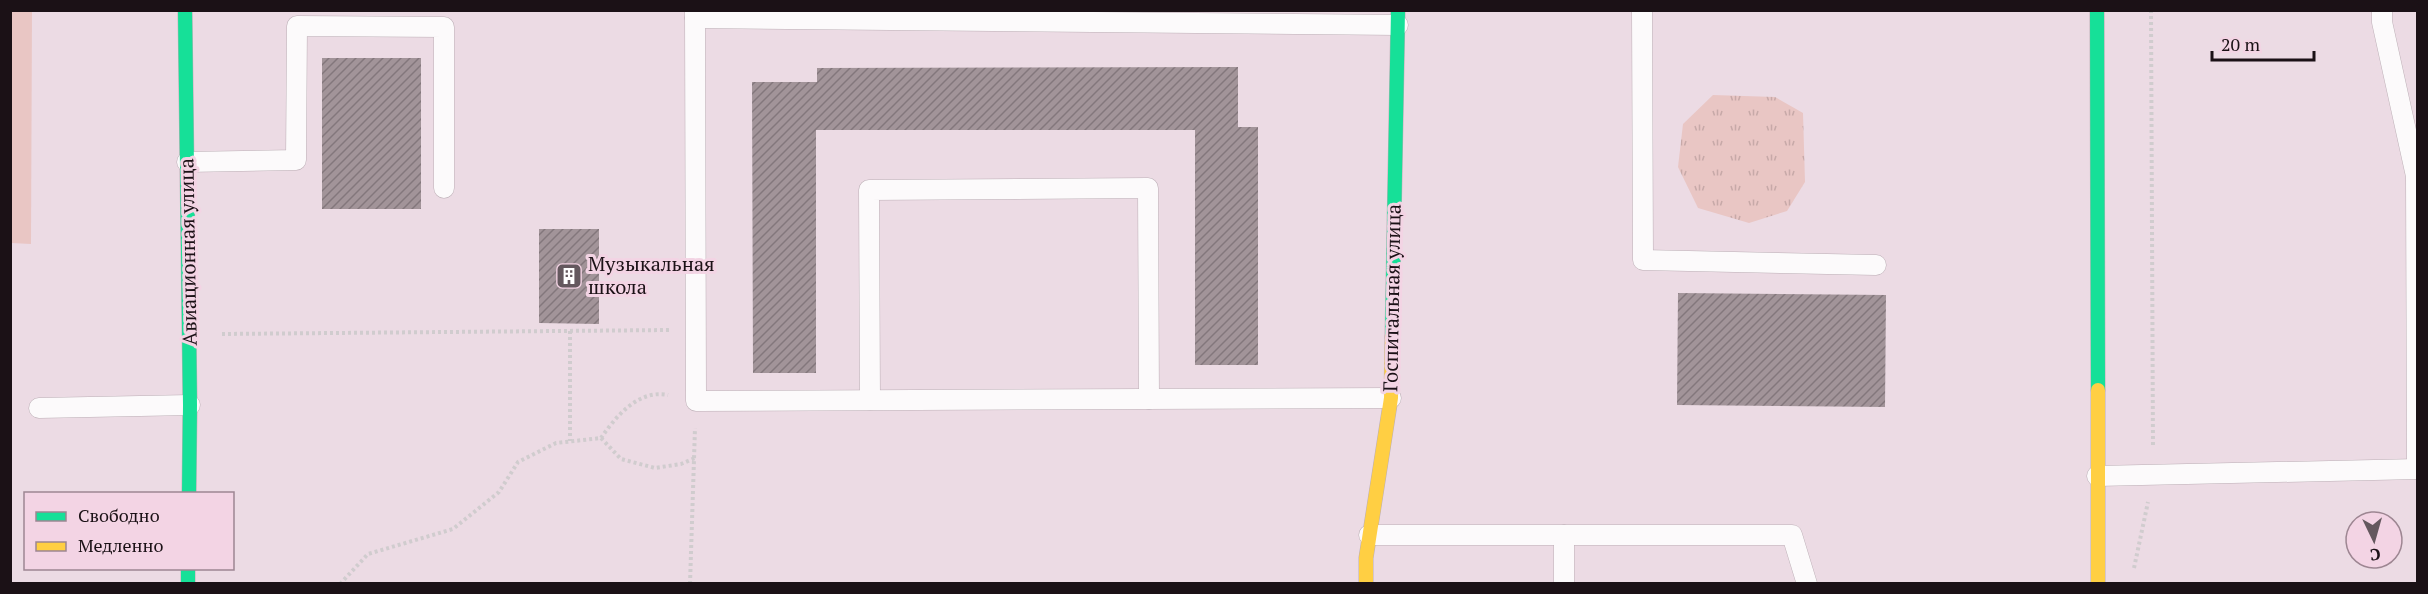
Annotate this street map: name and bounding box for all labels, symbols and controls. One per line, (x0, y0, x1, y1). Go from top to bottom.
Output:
scale bar (2212, 24, 2314, 62)
text: 20 m (2221, 32, 2261, 56)
street label: Авиационная улица (172, 158, 203, 346)
street label: Госпитальная улица (1376, 204, 1407, 392)
place label: Музыкальная школа (588, 250, 715, 300)
building icon: Музыкальная школа (554, 261, 584, 291)
legend (24, 492, 234, 570)
text: Свободно (78, 503, 160, 527)
north arrow (2344, 510, 2404, 570)
text: Медленно (78, 533, 164, 557)
text: С (2369, 544, 2381, 566)

